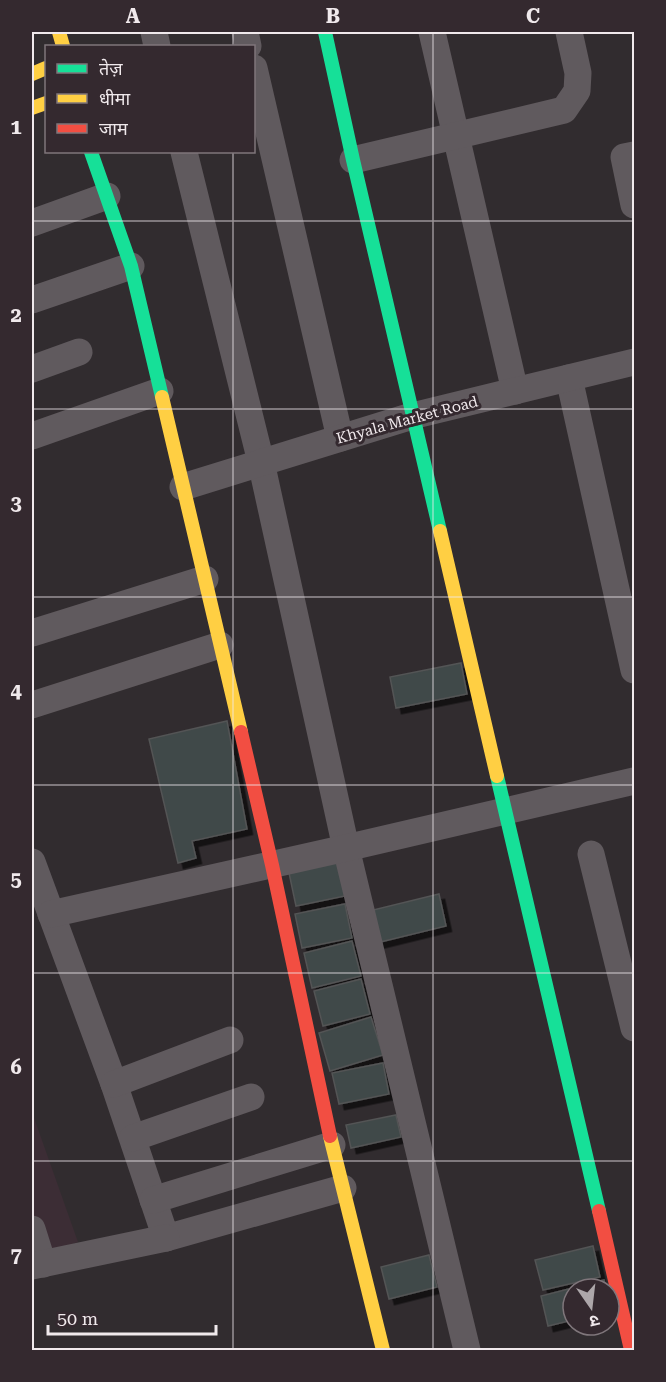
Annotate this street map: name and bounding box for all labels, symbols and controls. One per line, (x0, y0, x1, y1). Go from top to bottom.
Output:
text: A (126, 4, 141, 28)
text: B (326, 4, 340, 28)
text: C (526, 4, 540, 28)
legend (45, 45, 255, 153)
text: तेज़ (99, 58, 123, 79)
text: धीमा (99, 88, 130, 109)
text: 1 (10, 115, 22, 139)
text: जाम (99, 118, 129, 139)
text: 2 (10, 303, 22, 327)
street label: Khyala Market Road (334, 392, 480, 448)
text: 3 (10, 491, 22, 515)
text: 4 (10, 679, 22, 703)
text: 5 (10, 867, 22, 891)
text: 6 (10, 1055, 22, 1079)
text: 7 (10, 1243, 22, 1267)
north arrow (561, 1277, 621, 1337)
scale bar (48, 1298, 216, 1336)
text: 50 m (57, 1308, 98, 1329)
text: उ (587, 1311, 601, 1332)

